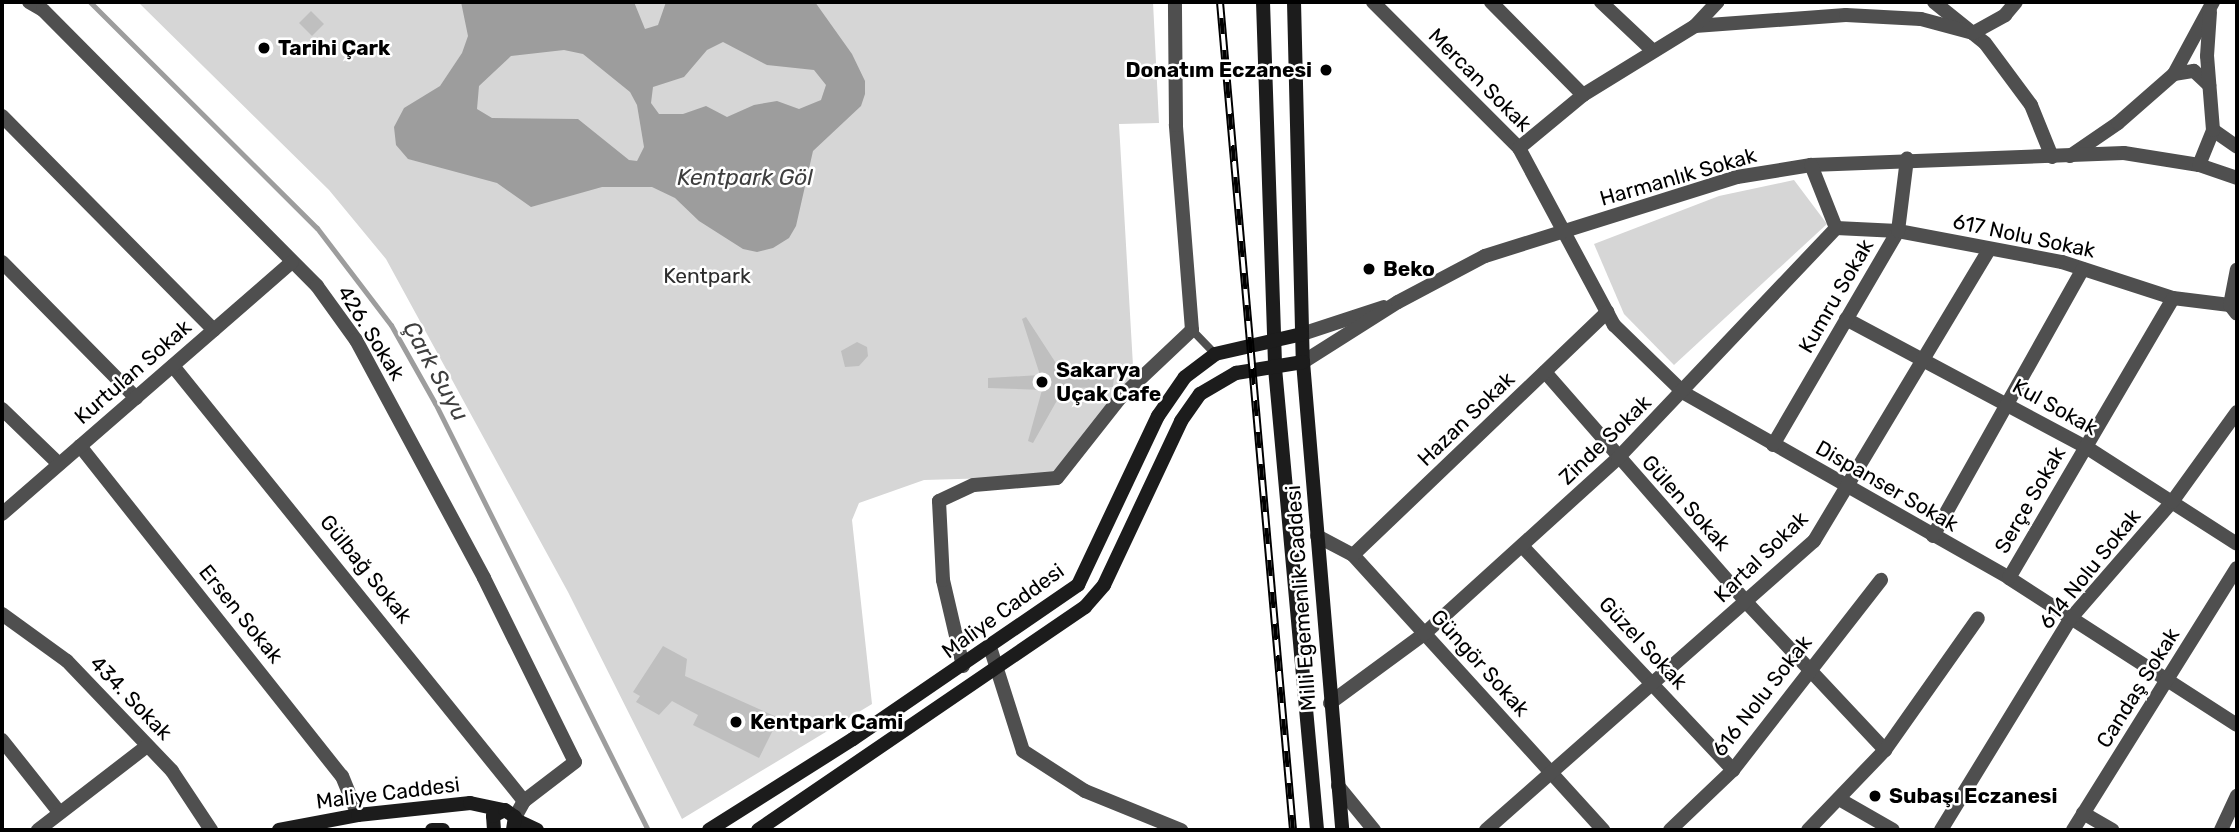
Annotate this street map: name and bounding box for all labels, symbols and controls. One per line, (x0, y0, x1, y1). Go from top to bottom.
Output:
street label: Mercan Sokak (1423, 23, 1537, 137)
place label: Tarihi Çark (278, 35, 390, 61)
marker: Tarihi Çark (256, 40, 272, 56)
place label: Donatım Eczanesi (1125, 57, 1312, 83)
marker: Donatım Eczanesi (1318, 62, 1334, 78)
street label: Harmanlık Sokak (1597, 143, 1759, 211)
water label: Kentpark Göl (677, 163, 813, 191)
street label: 617 Nolu Sokak (1951, 209, 2097, 263)
street label: Kumru Sokak (1793, 235, 1879, 357)
place label: Beko (1383, 256, 1435, 282)
marker: Beko (1361, 261, 1377, 277)
park label: Kentpark (663, 263, 751, 289)
street label: 426. Sokak (332, 281, 410, 385)
street label: Kurtulan Sokak (70, 314, 196, 430)
water label: Çark Suyu (397, 316, 475, 426)
place label: Sakarya Uçak Cafe (1056, 357, 1161, 407)
street label: Hazan Sokak (1412, 367, 1520, 471)
street label: Kul Sokak (2008, 373, 2102, 441)
marker: Sakarya Uçak Cafe (1034, 374, 1050, 390)
street label: Zinde Sokak (1554, 390, 1656, 490)
street label: Dispanser Sokak (1811, 435, 1963, 537)
street label: Serçe Sokak (1989, 442, 2071, 558)
street label: Gülen Sokak (1637, 450, 1735, 556)
street label: Milli Egemenlik Caddesi (1281, 484, 1321, 712)
street label: 614 Nolu Sokak (2034, 504, 2146, 634)
street label: Kartal Sokak (1709, 506, 1813, 608)
street label: Gülbağ Sokak (315, 510, 417, 628)
street label: Maliye Caddesi (937, 558, 1069, 664)
street label: Ersen Sokak (194, 560, 288, 668)
street label: Güzel Sokak (1594, 591, 1692, 695)
street label: Güngör Sokak (1425, 604, 1535, 722)
street label: Candaş Sokak (2091, 623, 2185, 753)
street label: 616 Nolu Sokak (1707, 630, 1817, 762)
street label: 434. Sokak (85, 651, 177, 745)
place label: Kentpark Cami (750, 709, 903, 735)
marker: Kentpark Cami (728, 714, 744, 730)
street label: Maliye Caddesi (315, 772, 461, 814)
place label: Subaşı Eczanesi (1889, 783, 2057, 809)
marker: Subaşı Eczanesi (1867, 788, 1883, 804)

